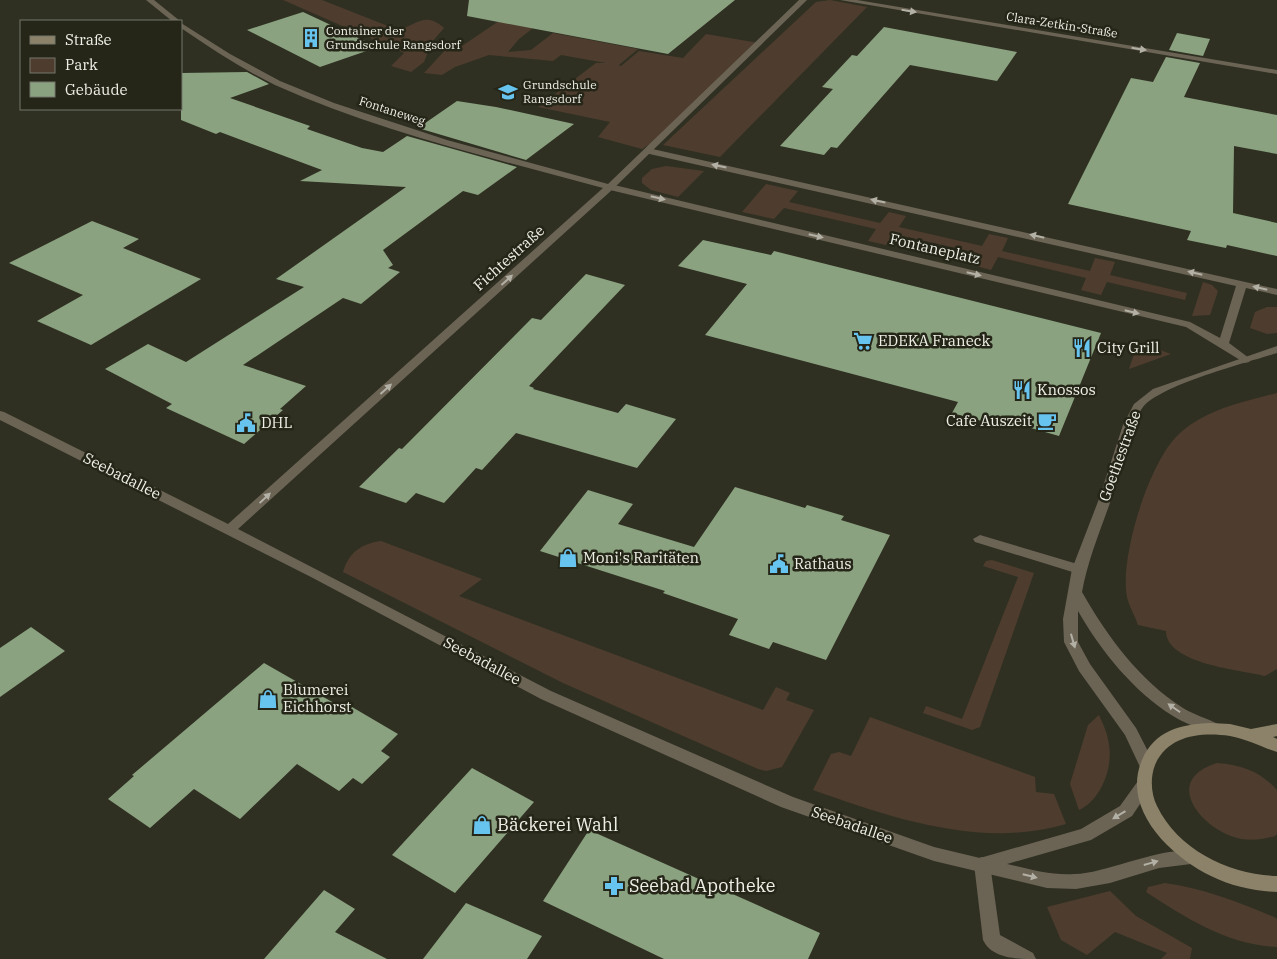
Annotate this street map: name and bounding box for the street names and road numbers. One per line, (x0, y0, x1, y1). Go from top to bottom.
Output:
street label: Clara-Zetkin-Straße (1005, 8, 1119, 41)
street label: Fontaneweg (357, 93, 428, 128)
street label: Fichtestraße (469, 221, 548, 295)
street label: Fontaneplatz (888, 229, 982, 268)
street label: Goethestraße (1094, 408, 1145, 504)
street label: Seebadallee (80, 448, 164, 503)
street label: Seebadallee (440, 632, 524, 689)
street label: Seebadallee (809, 802, 895, 847)

